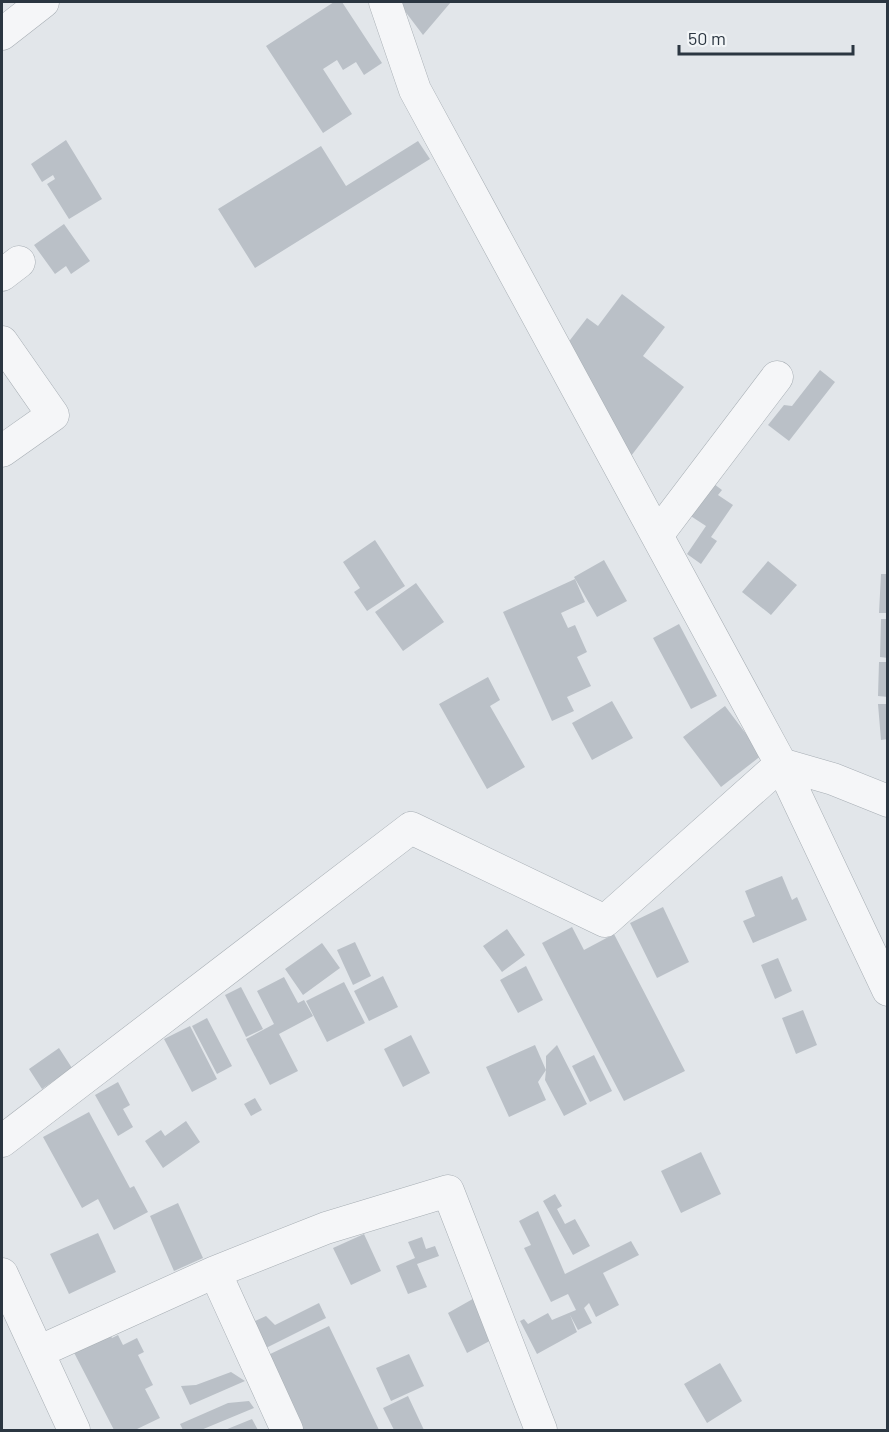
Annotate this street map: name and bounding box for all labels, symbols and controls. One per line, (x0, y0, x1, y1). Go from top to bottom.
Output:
scale bar (679, 18, 853, 56)
text: 50 m (688, 27, 726, 49)

